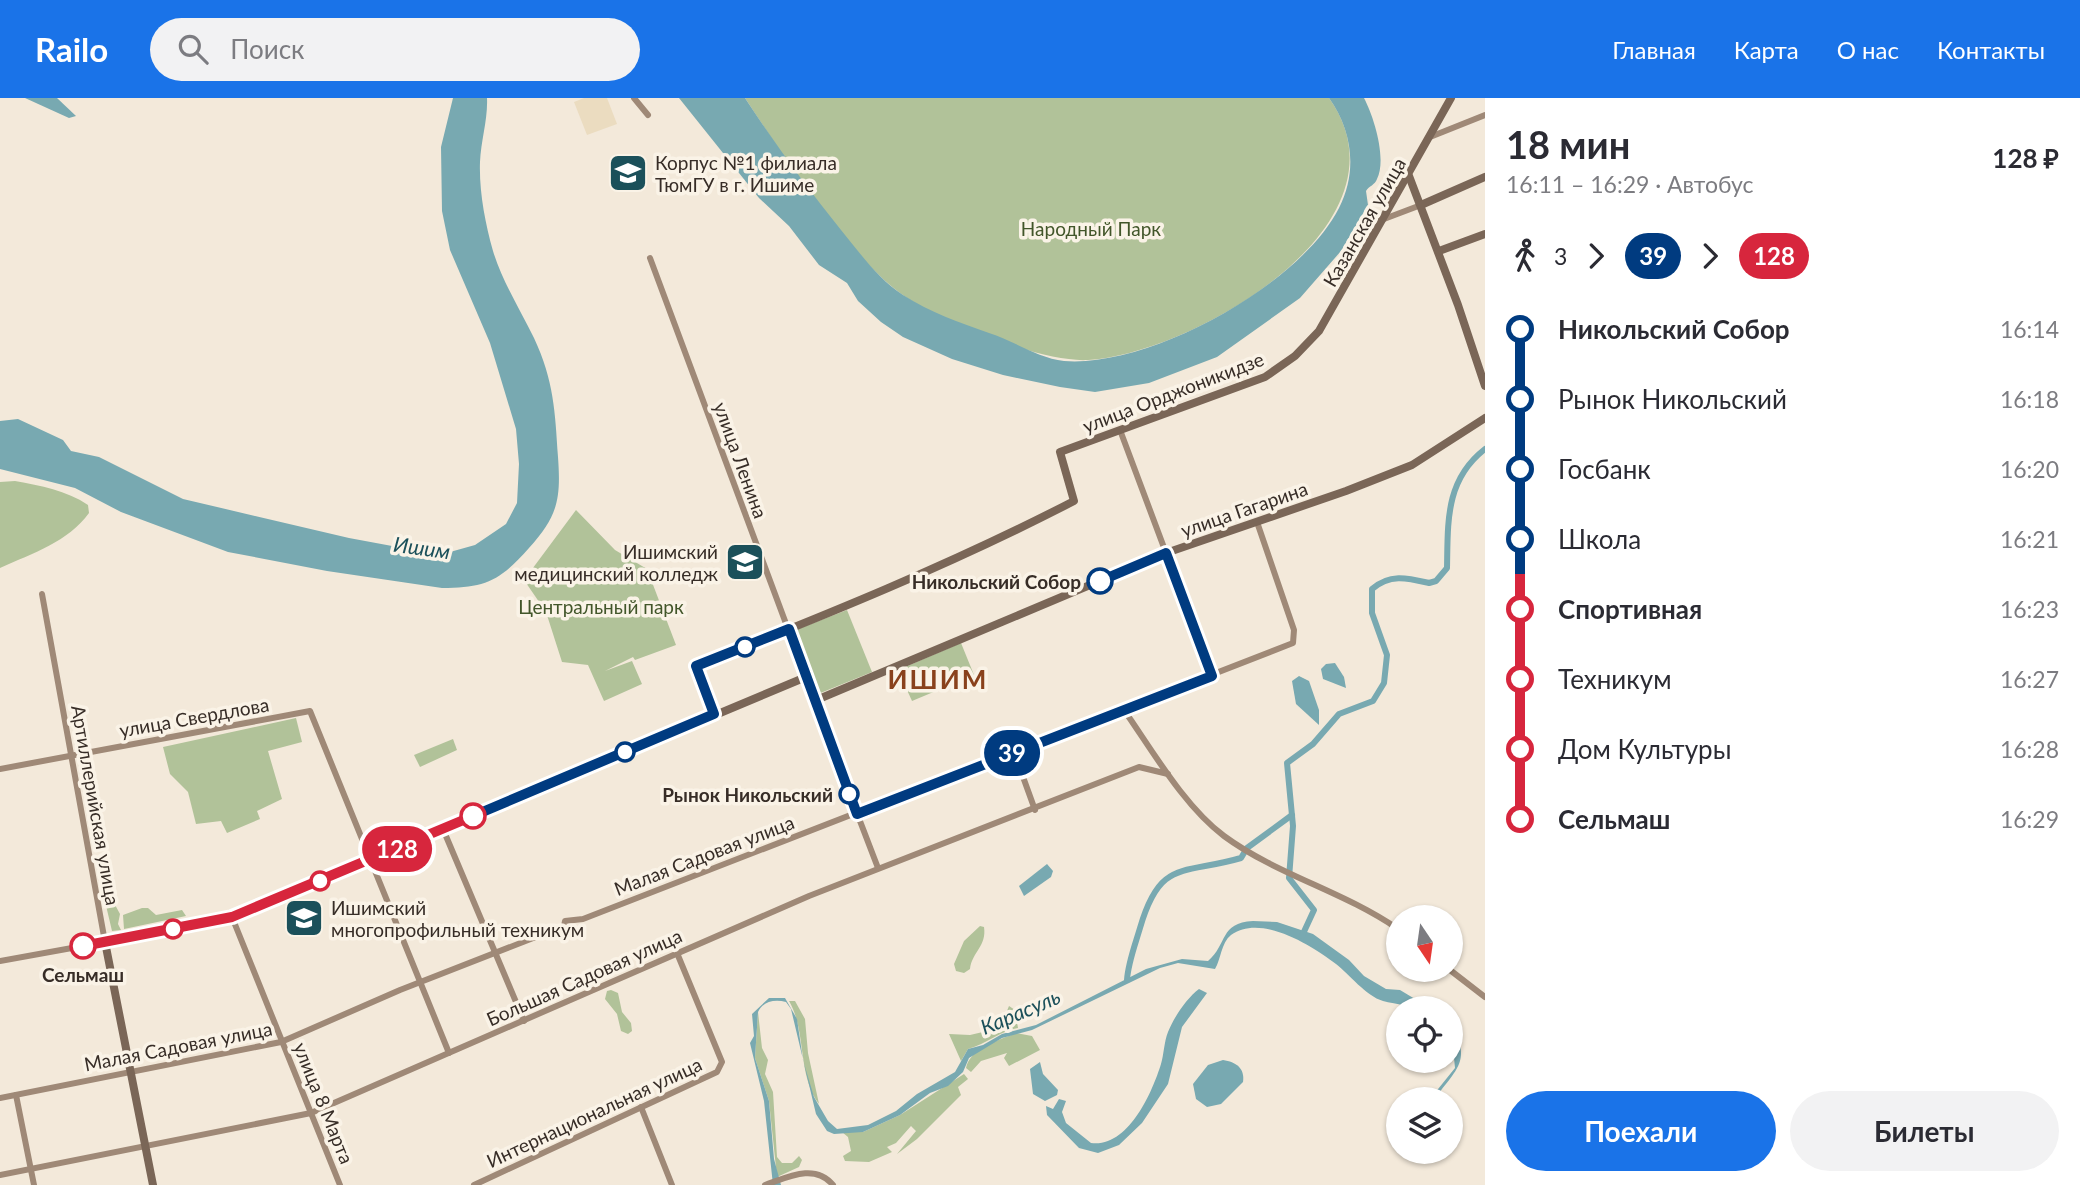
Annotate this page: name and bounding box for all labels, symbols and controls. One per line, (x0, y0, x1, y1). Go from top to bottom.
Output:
search box (150, 18, 640, 81)
text: Railo (35, 29, 108, 69)
icon: search (174, 30, 212, 68)
text: Поиск (230, 33, 305, 65)
text: Главная (1612, 35, 1696, 64)
text: Карта (1734, 35, 1799, 64)
text: О нас (1837, 35, 1899, 64)
text: Контакты (1937, 35, 2045, 64)
text: 18 мин (1506, 121, 1630, 167)
text: 128 ₽ (1992, 142, 2059, 174)
place label: Корпус №1 филиала ТюмГУ в г. Ишиме (655, 151, 837, 196)
school or university icon: Корпус №1 филиала ТюмГУ в г. Ишиме (607, 152, 649, 194)
street label: Казанская улица (1318, 153, 1410, 291)
text: 16:11 – 16:29 · Автобус (1506, 170, 1754, 198)
park label: Народный Парк (1021, 217, 1161, 240)
icon: walk (1506, 237, 1544, 275)
icon: forward (1577, 237, 1615, 275)
icon: forward (1691, 237, 1729, 275)
text: 39 (1639, 241, 1667, 270)
text: 128 (1753, 241, 1795, 270)
text: 3 (1554, 242, 1567, 270)
text: Никольский Собор (1558, 313, 1790, 345)
text: 16:14 (2000, 315, 2059, 343)
street label: улица Орджоникидзе (1079, 347, 1267, 437)
text: Рынок Никольский (1558, 383, 1787, 415)
text: 16:18 (2000, 385, 2059, 413)
street label: улица Ленина (709, 399, 773, 521)
text: Госбанк (1558, 453, 1651, 485)
text: 16:20 (2000, 455, 2059, 483)
street label: улица Гагарина (1178, 477, 1310, 541)
text: Школа (1558, 523, 1641, 555)
text: 16:21 (2000, 525, 2059, 553)
water label: Ишим (392, 531, 452, 563)
place label: Ишимский медицинский колледж (514, 540, 718, 585)
school or university icon: Ишимский медицинский колледж (724, 541, 766, 583)
marker: Никольский Собор (1087, 568, 1113, 594)
place label: Никольский Собор (912, 570, 1081, 593)
text: Спортивная (1558, 593, 1702, 625)
park label: Центральный парк (518, 595, 684, 618)
text: 16:23 (2000, 595, 2059, 623)
unlabelled marker (735, 637, 755, 657)
district label: ИШИМ (888, 663, 988, 695)
text: Техникум (1558, 663, 1672, 695)
text: 16:27 (2000, 665, 2059, 693)
street label: улица Свердлова (117, 693, 271, 741)
street label: Артиллерийская улица (67, 703, 125, 907)
line badge: 39 (981, 730, 1044, 776)
text: Дом Культуры (1558, 733, 1731, 765)
text: 16:28 (2000, 735, 2059, 763)
text: 39 (998, 738, 1026, 767)
unlabelled marker (615, 742, 635, 762)
place label: Рынок Никольский (662, 783, 833, 806)
marker: Рынок Никольский (839, 784, 859, 804)
unlabelled marker (460, 803, 486, 829)
text: Сельмаш (1558, 803, 1670, 835)
text: 16:29 (2000, 805, 2059, 833)
street label: Малая Садовая улица (611, 810, 797, 900)
line badge: 128 (357, 826, 437, 872)
text: 128 (376, 834, 418, 863)
unlabelled marker (310, 871, 330, 891)
place label: Ишимский многопрофильный техникум (331, 896, 584, 941)
school or university icon: Ишимский многопрофильный техникум (283, 897, 325, 939)
north arrow (1386, 905, 1463, 982)
map controls (1386, 905, 1463, 1164)
unlabelled marker (163, 919, 183, 939)
street label: Большая Садовая улица (483, 924, 685, 1030)
marker: Сельмаш (70, 933, 96, 959)
place label: Сельмаш (42, 963, 124, 986)
water label: Карасуль (976, 983, 1064, 1039)
button: locate (1386, 996, 1463, 1073)
street label: Малая Садовая улица (82, 1016, 274, 1076)
street label: улица 8 Марта (289, 1039, 359, 1167)
street label: Интернациональная улица (483, 1052, 705, 1172)
button: layers (1386, 1087, 1463, 1164)
button: Поехали (1506, 1091, 1776, 1171)
button: Билеты (1790, 1091, 2059, 1171)

